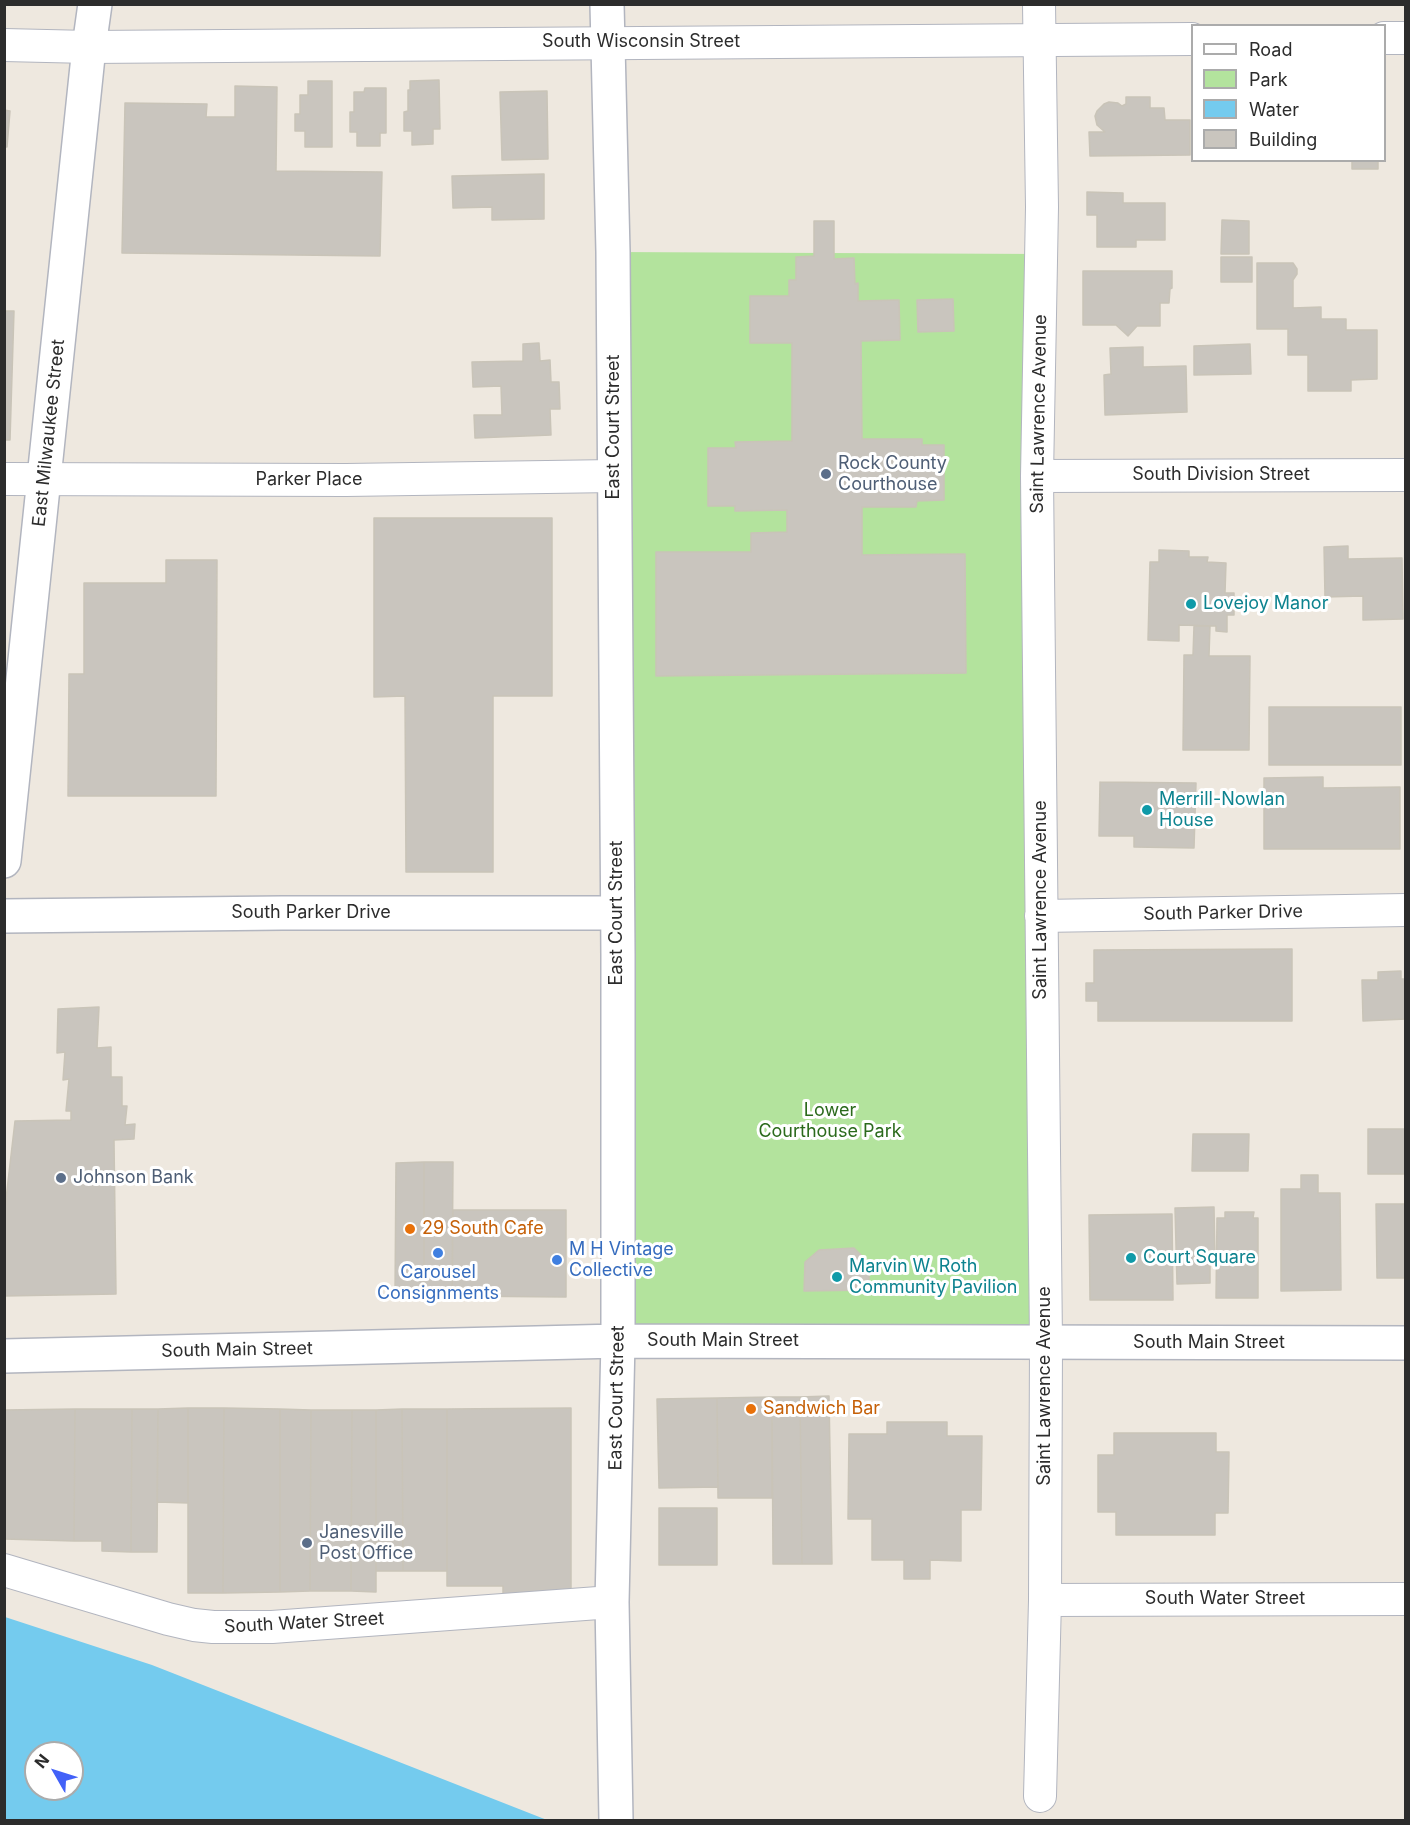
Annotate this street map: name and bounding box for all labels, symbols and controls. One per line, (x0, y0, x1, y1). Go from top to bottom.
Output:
legend (1191, 24, 1386, 162)
street label: South Wisconsin Street (542, 31, 740, 53)
text: Road (1249, 39, 1292, 60)
text: Park (1249, 69, 1288, 90)
text: Water (1249, 99, 1299, 120)
text: Building (1249, 129, 1317, 150)
street label: Saint Lawrence Avenue (1026, 314, 1052, 514)
street label: East Milwaukee Street (28, 338, 70, 528)
street label: East Court Street (603, 355, 625, 499)
place label: Rock County Courthouse (838, 453, 947, 496)
street label: South Division Street (1132, 464, 1310, 486)
marker: Rock County Courthouse (819, 467, 833, 481)
street label: Parker Place (255, 469, 363, 491)
place label: Lovejoy Manor (1203, 593, 1328, 615)
marker: Lovejoy Manor (1184, 597, 1198, 611)
place label: Merrill-Nowlan House (1159, 789, 1285, 832)
street label: Saint Lawrence Avenue (1030, 800, 1052, 1000)
marker: Merrill-Nowlan House (1140, 803, 1154, 817)
street label: East Court Street (606, 841, 628, 985)
street label: South Parker Drive (1143, 901, 1303, 925)
street label: South Parker Drive (231, 902, 391, 924)
park label: Lower Courthouse Park (758, 1100, 902, 1142)
place label: Johnson Bank (73, 1167, 194, 1189)
marker: Johnson Bank (54, 1171, 68, 1185)
place label: 29 South Cafe (422, 1218, 544, 1240)
marker: 29 South Cafe (403, 1222, 417, 1236)
place label: M H Vintage Collective (569, 1239, 674, 1282)
marker: Carousel Consignments (431, 1246, 445, 1260)
place label: Court Square (1143, 1247, 1256, 1269)
marker: Court Square (1124, 1251, 1138, 1265)
marker: M H Vintage Collective (550, 1253, 564, 1267)
place label: Marvin W. Roth Community Pavilion (849, 1256, 1017, 1298)
place label: Carousel Consignments (377, 1262, 499, 1304)
marker: Marvin W. Roth Community Pavilion (830, 1270, 844, 1284)
street label: Saint Lawrence Avenue (1034, 1286, 1056, 1486)
street label: East Court Street (605, 1325, 629, 1471)
street label: South Main Street (647, 1330, 799, 1352)
street label: South Main Street (1133, 1332, 1285, 1354)
street label: South Main Street (161, 1338, 313, 1362)
place label: Sandwich Bar (763, 1398, 880, 1420)
marker: Sandwich Bar (744, 1402, 758, 1416)
place label: Janesville Post Office (319, 1522, 413, 1564)
marker: Janesville Post Office (300, 1536, 314, 1550)
street label: South Water Street (1145, 1588, 1305, 1610)
street label: South Water Street (223, 1608, 385, 1638)
north arrow (24, 1741, 84, 1801)
text: N (30, 1750, 53, 1772)

